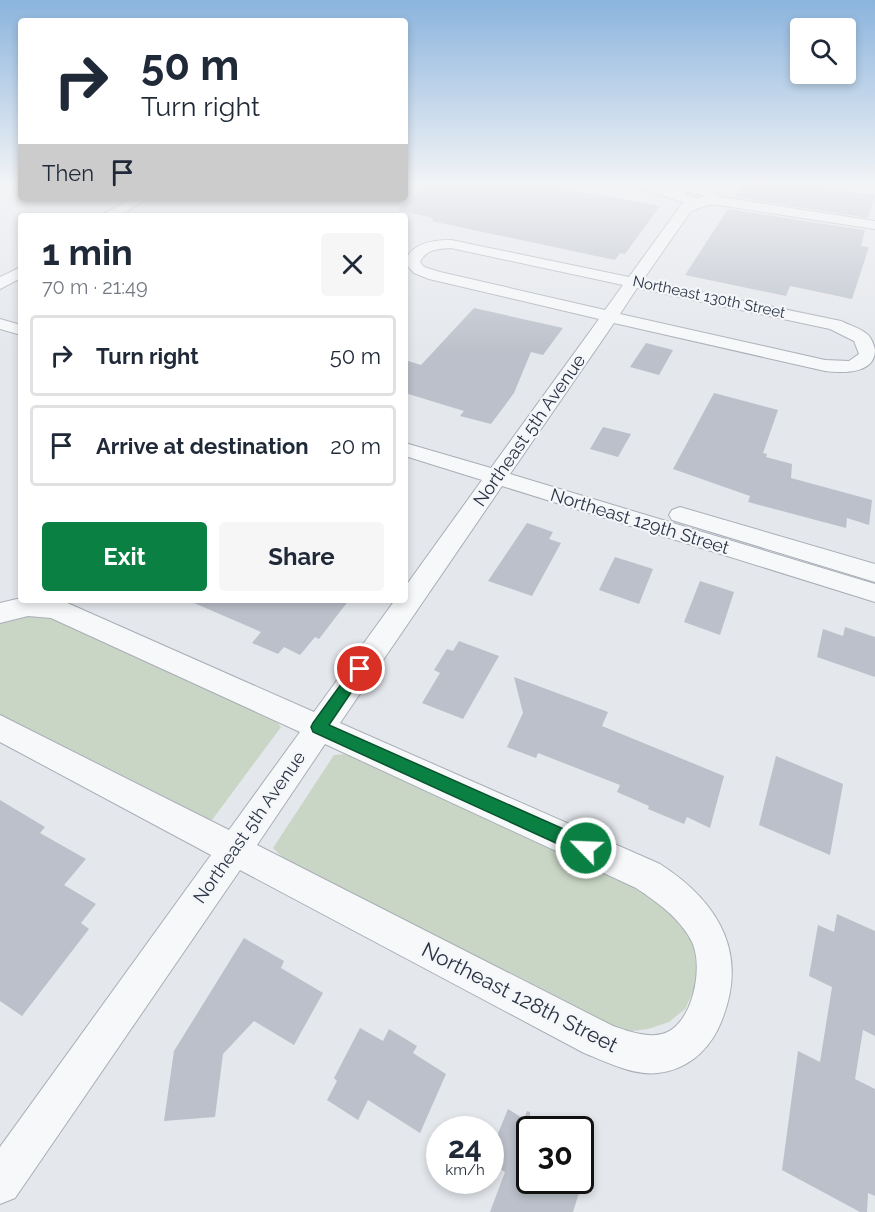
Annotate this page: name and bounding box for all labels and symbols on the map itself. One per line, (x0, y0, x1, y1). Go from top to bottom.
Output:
street label: Northeast 130th Street (631, 272, 787, 322)
street label: Northeast 5th Avenue (469, 350, 590, 510)
street label: Northeast 129th Street (548, 484, 732, 558)
pin (334, 643, 385, 694)
street label: Northeast 5th Avenue (189, 747, 310, 907)
position arrow (554, 816, 618, 880)
street label: Northeast 128th Street (418, 937, 622, 1057)
speed limit sign: 30 (516, 1116, 594, 1194)

